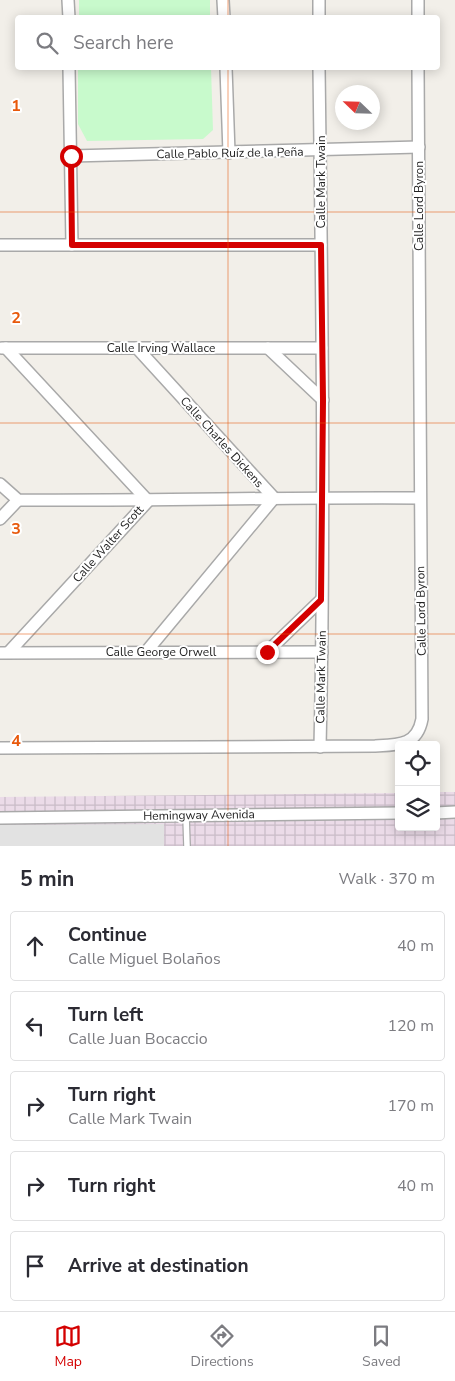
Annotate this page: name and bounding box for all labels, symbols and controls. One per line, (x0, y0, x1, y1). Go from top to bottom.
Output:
search box (15, 15, 440, 70)
icon: search (33, 29, 61, 57)
text: Search here (73, 30, 174, 56)
north arrow (335, 85, 380, 130)
text: 1 (11, 95, 21, 117)
street label: Calle Mark Twain (313, 135, 329, 229)
street label: Calle Pablo Ruíz de la Peña (156, 144, 304, 162)
route start (60, 145, 83, 168)
street label: Calle Lord Byron (411, 161, 427, 251)
text: 2 (11, 307, 21, 329)
street label: Calle Irving Wallace (107, 340, 215, 356)
street label: Calle Charles Dickens (177, 393, 267, 491)
street label: Calle Walter Scott (69, 501, 147, 586)
text: 3 (11, 518, 21, 540)
street label: Calle Lord Byron (412, 566, 430, 656)
street label: Calle Mark Twain (312, 630, 330, 724)
route end (256, 641, 279, 664)
street label: Calle George Orwell (106, 644, 217, 660)
text: 4 (11, 730, 21, 752)
map controls (395, 741, 440, 831)
button: locate (395, 741, 440, 786)
button: layers (395, 786, 440, 831)
street label: Hemingway Avenida (143, 806, 255, 824)
text: 5 min (20, 865, 74, 893)
text: Walk · 370 m (339, 868, 435, 890)
text: Continue (68, 922, 147, 948)
icon: ahead (21, 932, 49, 960)
text: 40 m (397, 935, 434, 957)
text: Calle Miguel Bolaños (68, 948, 221, 970)
text: Turn left (68, 1002, 143, 1028)
icon: left (21, 1012, 49, 1040)
text: 120 m (387, 1015, 434, 1037)
text: Calle Juan Bocaccio (68, 1028, 208, 1050)
text: Turn right (68, 1082, 155, 1108)
icon: right (21, 1092, 49, 1120)
text: 170 m (387, 1095, 434, 1117)
text: Calle Mark Twain (68, 1108, 192, 1130)
icon: right (21, 1172, 49, 1200)
text: Turn right (68, 1173, 155, 1199)
text: 40 m (397, 1175, 434, 1197)
icon: arrive (21, 1252, 49, 1280)
text: Arrive at destination (68, 1253, 249, 1279)
tab: Map (54, 1322, 82, 1371)
tab: Directions (191, 1322, 254, 1371)
tab: Saved (362, 1322, 401, 1371)

